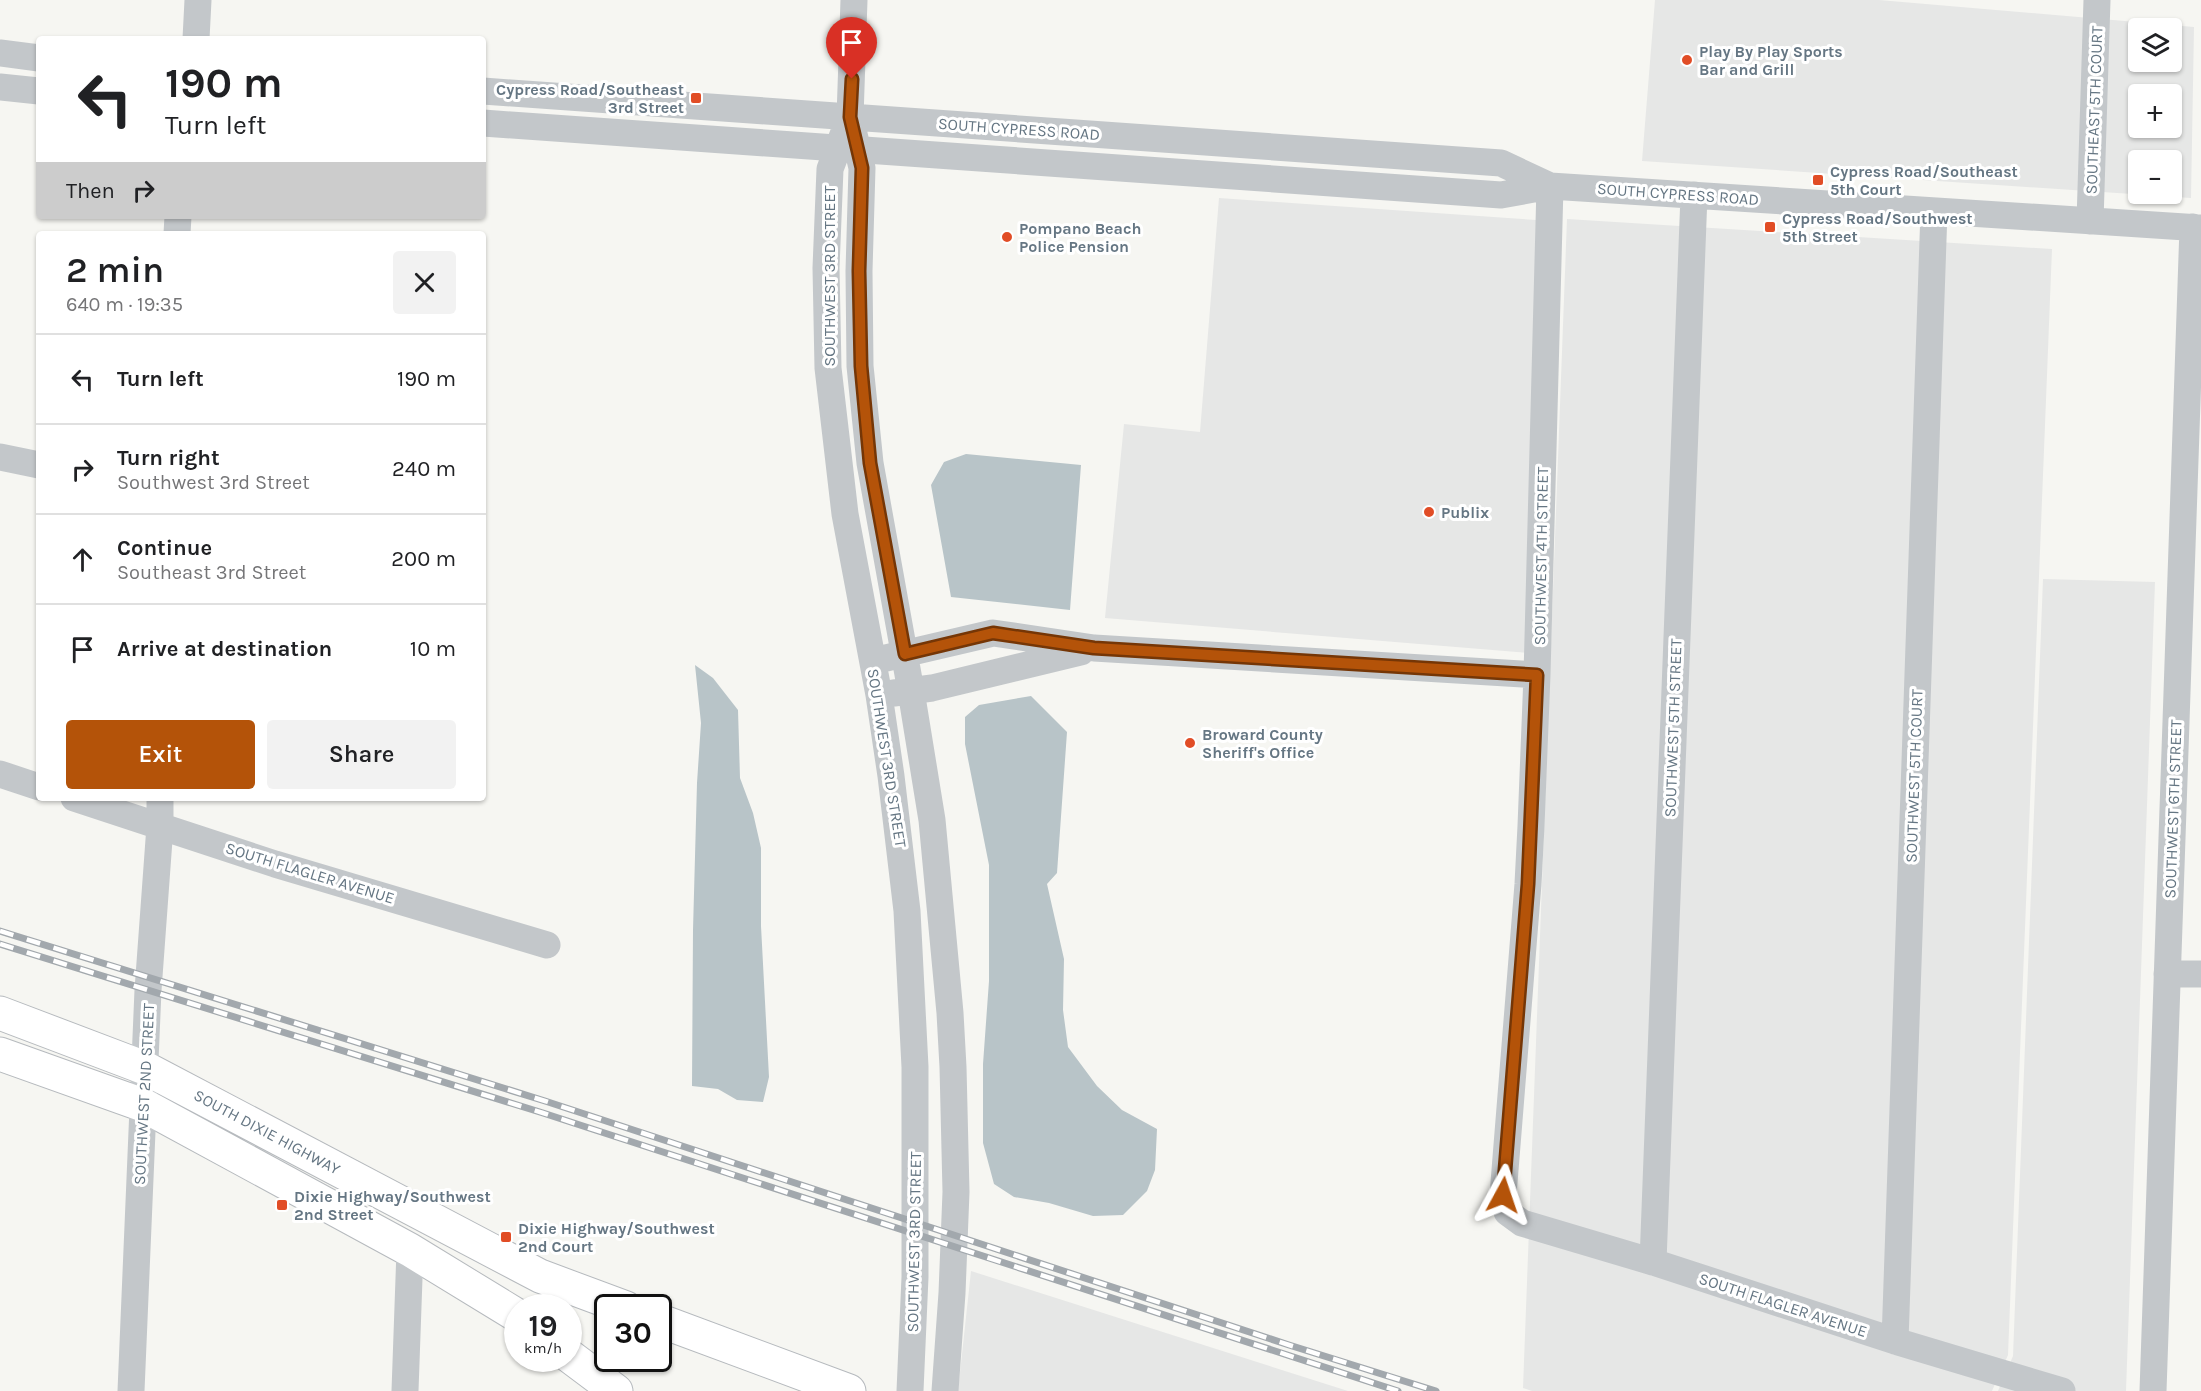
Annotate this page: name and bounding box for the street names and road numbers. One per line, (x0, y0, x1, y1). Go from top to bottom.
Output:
street label: SOUTHEAST 5TH COURT (2082, 25, 2106, 195)
street label: SOUTH CYPRESS ROAD (937, 114, 1101, 144)
street label: SOUTH CYPRESS ROAD (1596, 179, 1760, 209)
street label: SOUTHWEST 3RD STREET (820, 185, 839, 367)
street label: SOUTHWEST 4TH STREET (1530, 466, 1552, 646)
street label: SOUTHWEST 5TH STREET (1660, 638, 1686, 818)
street label: SOUTHWEST 3RD STREET (863, 667, 911, 849)
street label: SOUTHWEST 5TH COURT (1901, 689, 1927, 863)
street label: SOUTHWEST 6TH STREET (2160, 719, 2186, 899)
street label: SOUTH FLAGLER AVENUE (223, 838, 397, 908)
street label: SOUTHWEST 2ND STREET (130, 1003, 158, 1185)
street label: SOUTH DIXIE HIGHWAY (191, 1085, 344, 1179)
street label: SOUTHWEST 3RD STREET (903, 1151, 925, 1333)
street label: SOUTH FLAGLER AVENUE (1697, 1269, 1869, 1341)

